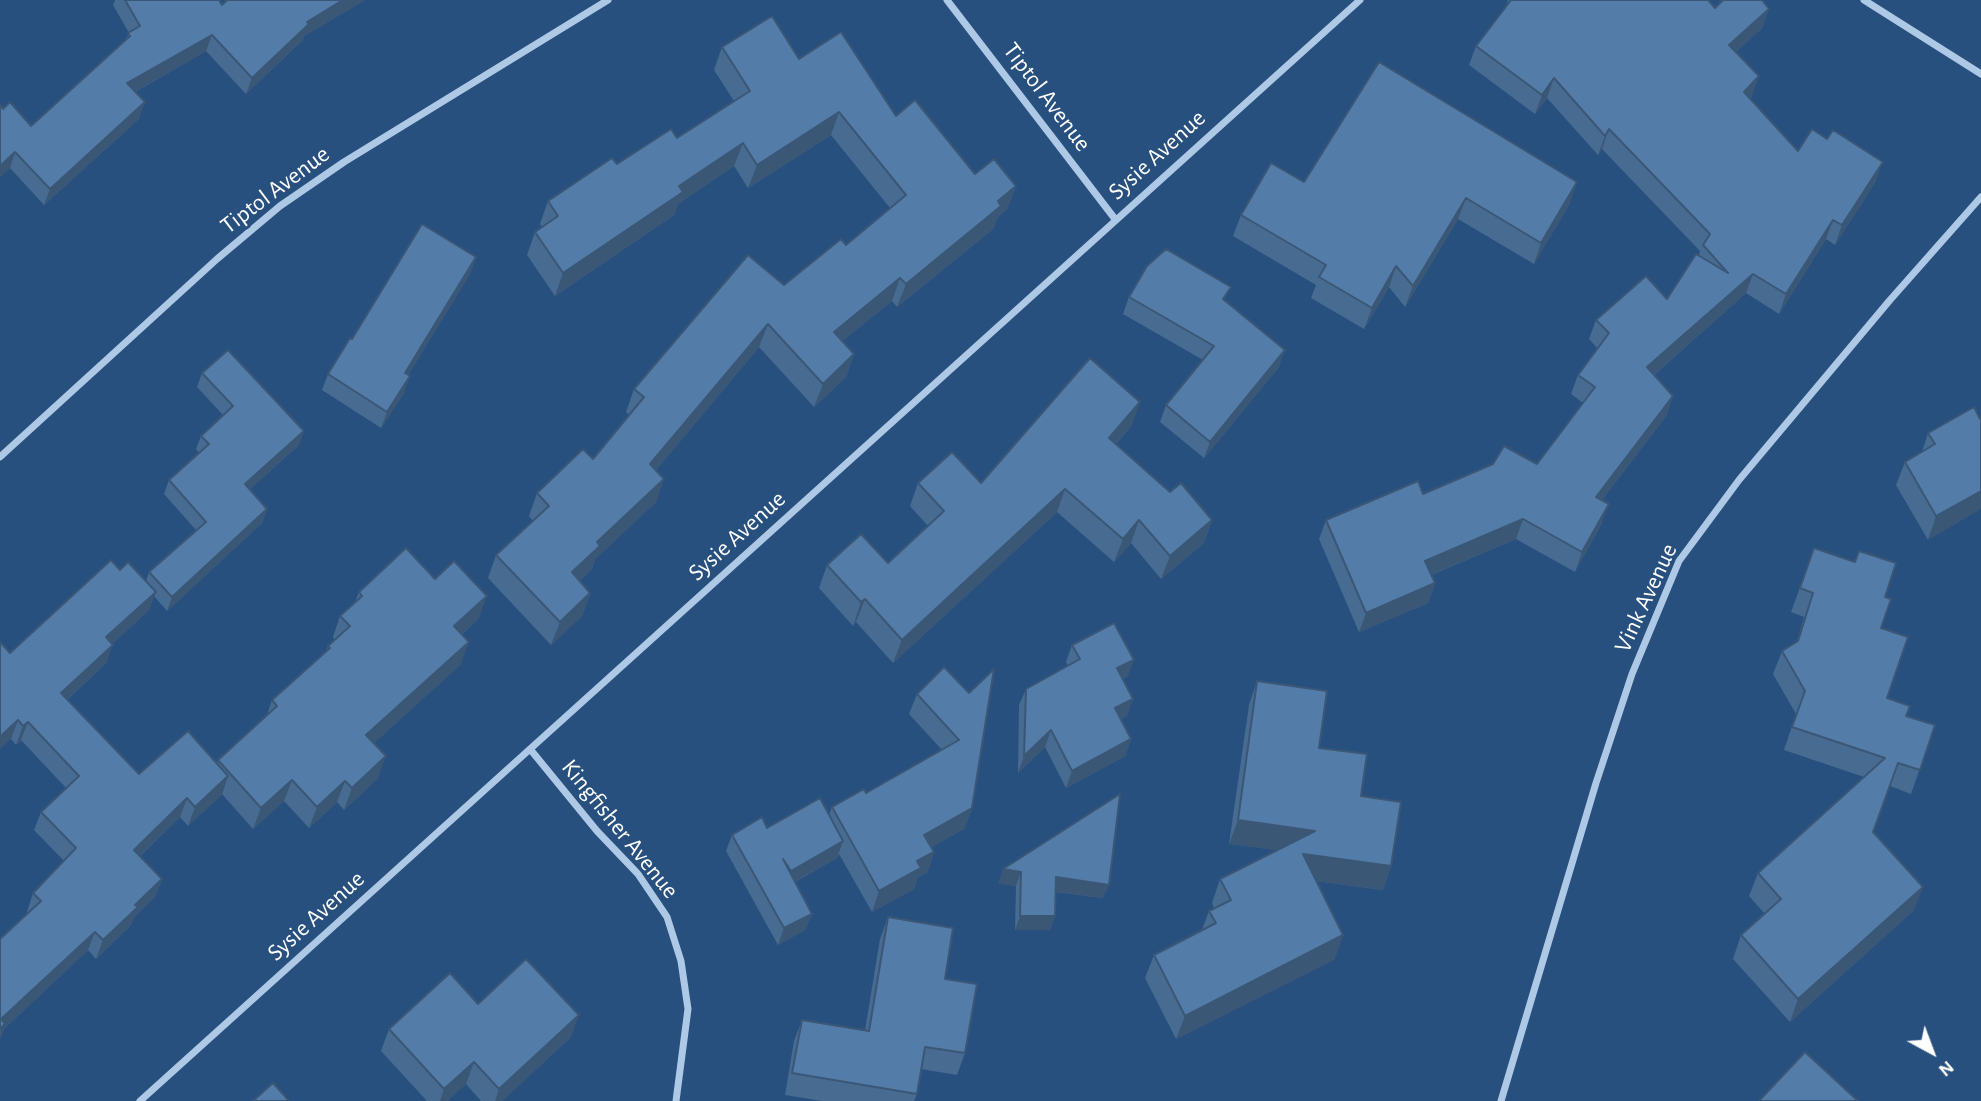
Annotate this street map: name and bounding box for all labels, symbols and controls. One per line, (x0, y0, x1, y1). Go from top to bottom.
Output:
street label: Tiptol Avenue (997, 37, 1097, 157)
street label: Sysie Avenue (1102, 104, 1212, 206)
street label: Tiptol Avenue (215, 140, 335, 240)
street label: Sysie Avenue (682, 485, 792, 587)
street label: Vink Avenue (1608, 539, 1684, 657)
street label: Kingfisher Avenue (555, 754, 685, 904)
street label: Sysie Avenue (261, 865, 371, 967)
north arrow (1897, 1017, 1967, 1087)
text: N (1935, 1057, 1957, 1080)

